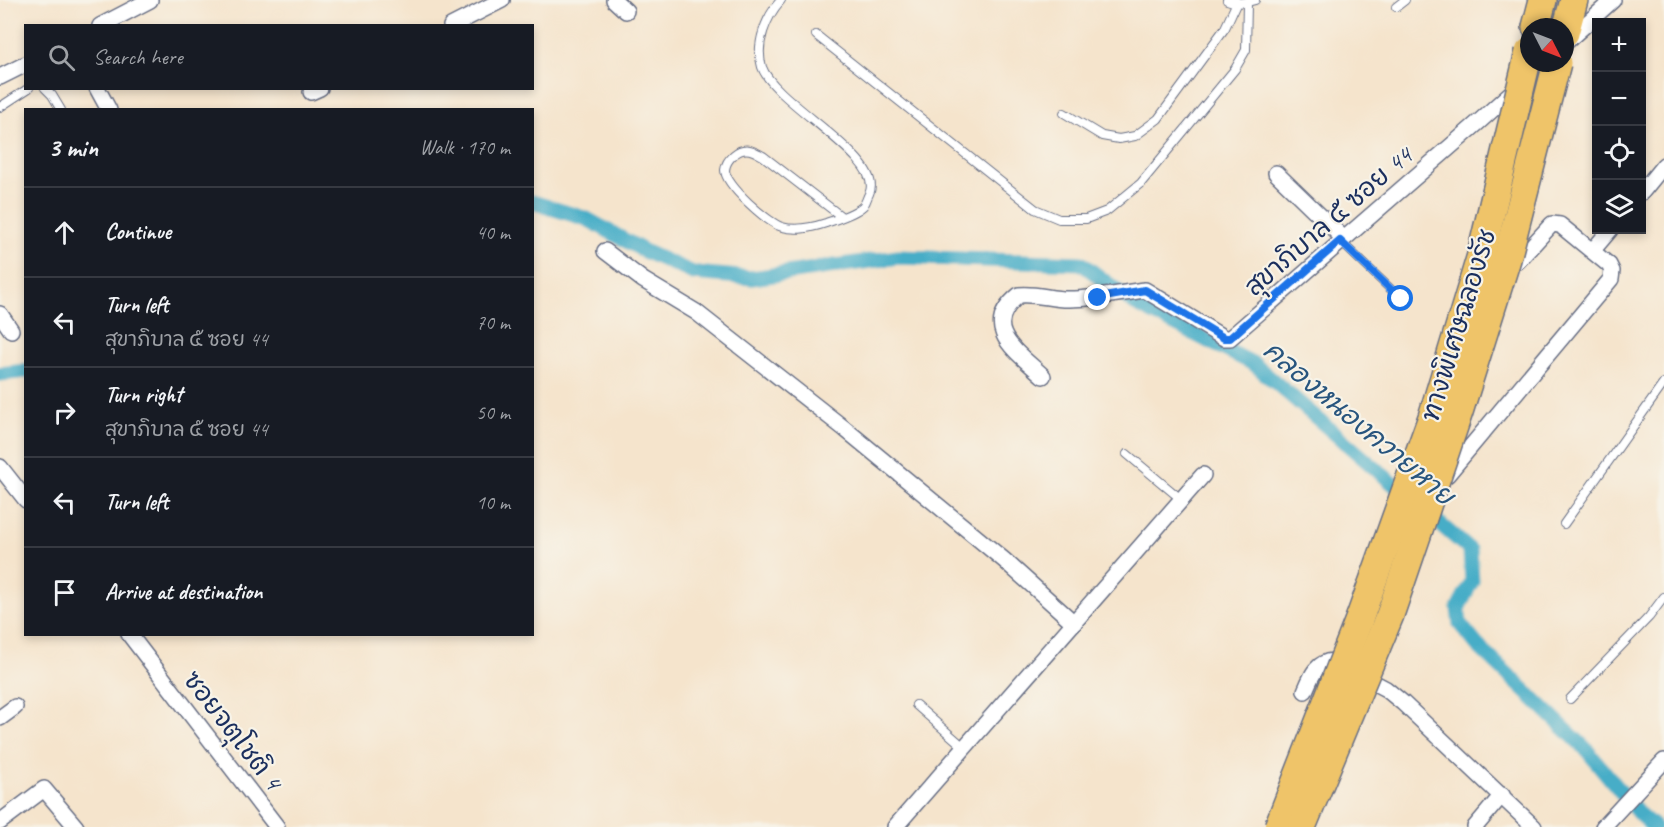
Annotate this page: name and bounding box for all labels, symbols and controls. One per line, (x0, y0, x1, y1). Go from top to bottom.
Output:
north arrow (1520, 18, 1574, 72)
map controls (1592, 18, 1646, 234)
button: + (1592, 18, 1646, 72)
search box (24, 24, 534, 90)
icon: search (45, 41, 78, 74)
text: Search here (93, 43, 183, 71)
button: − (1592, 72, 1646, 126)
button: locate (1592, 126, 1646, 180)
text: 3 min (48, 131, 98, 164)
text: Walk · 170 m (420, 135, 510, 160)
street label: สุขาภิบาล ๕ ซอย 44 (1238, 138, 1422, 305)
button: layers (1592, 180, 1646, 234)
icon: ahead (48, 216, 81, 249)
text: Continue (105, 218, 171, 246)
text: 40 m (476, 220, 510, 245)
street label: ทางพิเศษฉลองรัช (1414, 225, 1503, 425)
route end (1084, 284, 1110, 310)
route start (1387, 285, 1413, 311)
text: Turn left (105, 291, 169, 319)
icon: left (48, 306, 81, 339)
text: 70 m (476, 310, 510, 335)
text: สุขาภิบาล ๕ ซอย 44 (105, 327, 268, 352)
water label: คลองหนองควายหาย (1257, 333, 1463, 514)
text: Turn right (105, 381, 182, 409)
icon: right (48, 396, 81, 429)
text: 50 m (476, 400, 510, 425)
text: สุขาภิบาล ๕ ซอย 44 (105, 417, 268, 442)
icon: left (48, 486, 81, 519)
text: Turn left (105, 488, 169, 516)
text: 10 m (476, 490, 510, 515)
icon: arrive (48, 576, 81, 609)
text: Arrive at destination (105, 578, 262, 606)
street label: ซอยจตุโชติ 4 (174, 664, 291, 799)

